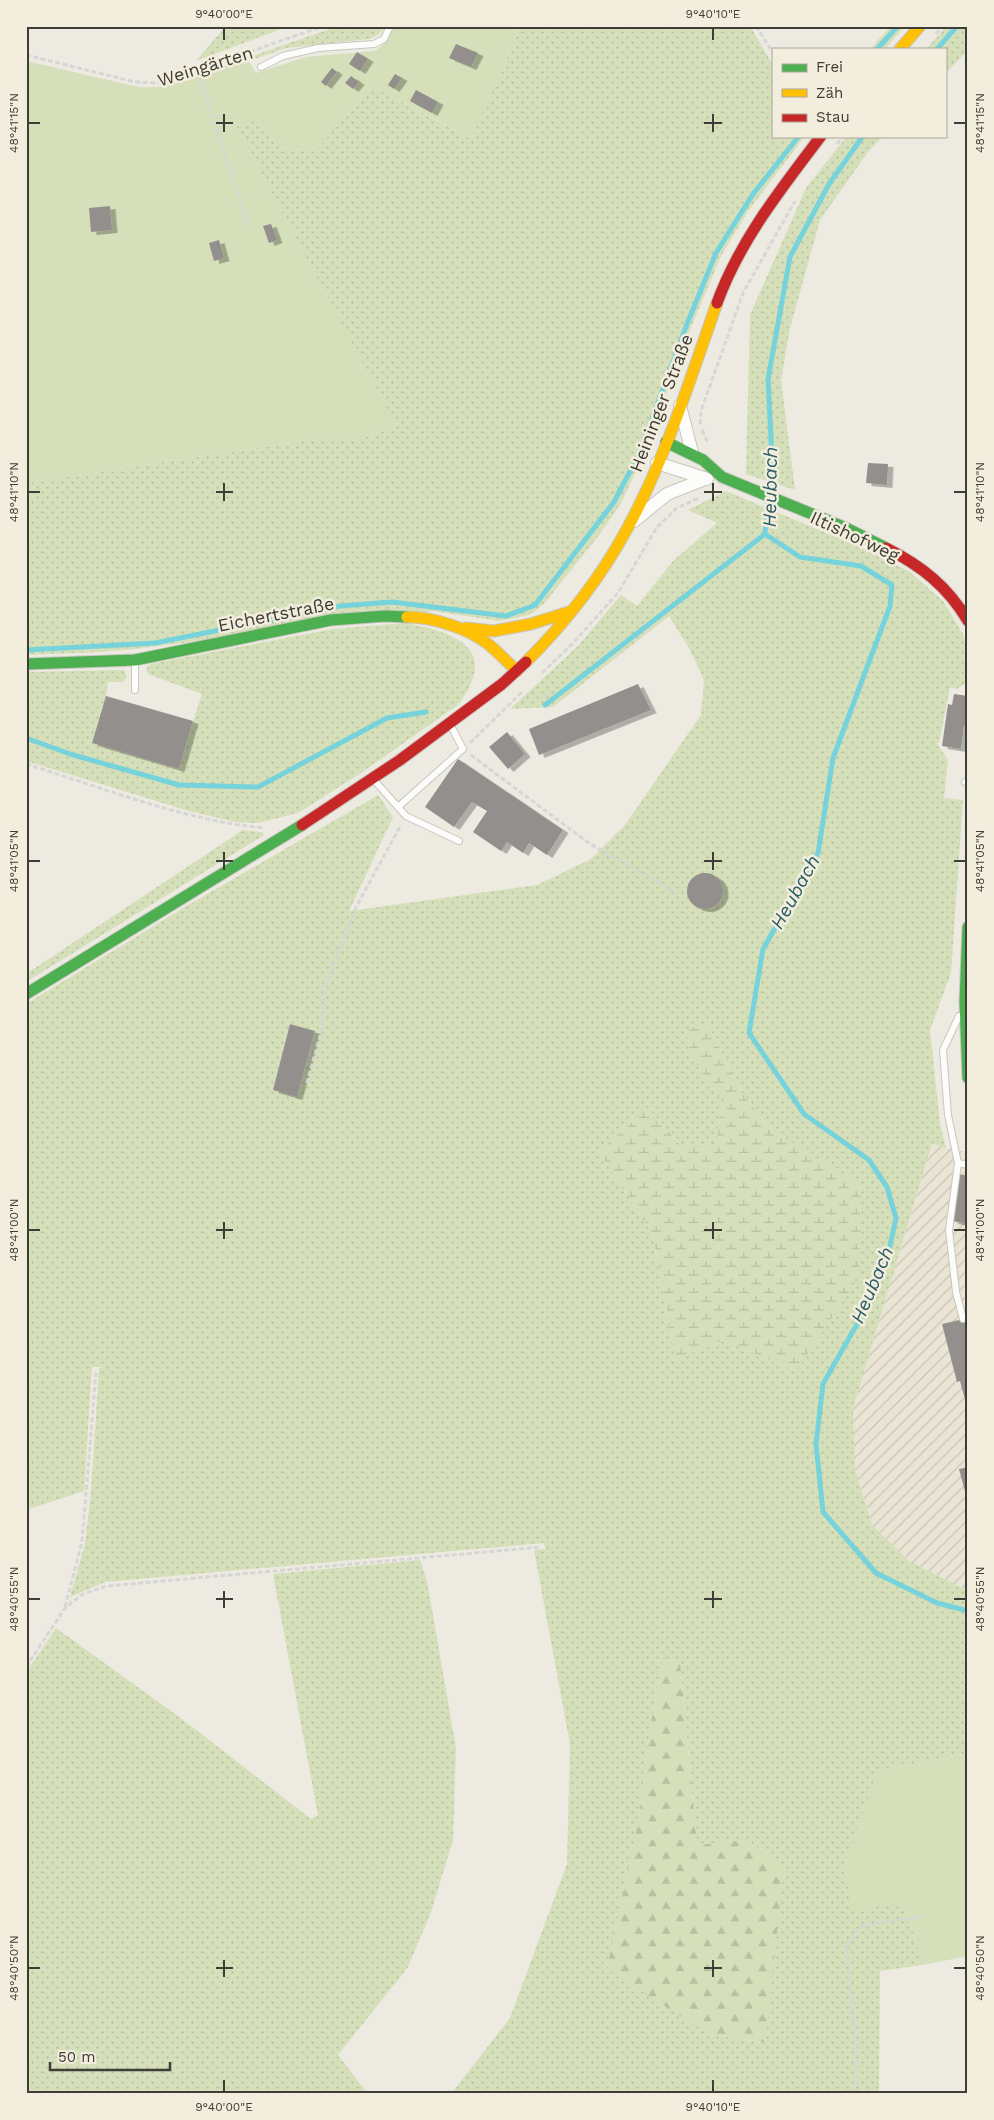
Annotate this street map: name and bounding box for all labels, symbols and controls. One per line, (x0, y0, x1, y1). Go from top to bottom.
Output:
text: 9°40'00"E (195, 7, 253, 21)
text: 9°40'10"E (686, 7, 741, 21)
street label: Weingärten (155, 42, 255, 90)
legend (772, 48, 946, 138)
text: Frei (816, 58, 843, 76)
text: Zäh (816, 84, 843, 102)
text: 48°41'15"N (7, 93, 21, 153)
text: 48°41'15"N (973, 93, 987, 153)
text: Stau (816, 108, 850, 126)
street label: Heininger Straße (625, 331, 697, 475)
water label: Heubach (758, 446, 782, 528)
text: 48°41'10"N (7, 462, 21, 522)
text: 48°41'10"N (973, 462, 987, 522)
street label: Iltishofweg (807, 506, 903, 566)
street label: Eichertstraße (216, 592, 336, 636)
text: 48°41'05"N (7, 830, 21, 892)
text: 48°41'05"N (973, 830, 987, 892)
water label: Heubach (765, 851, 825, 933)
text: 48°41'00"N (7, 1198, 21, 1262)
text: 48°41'00"N (973, 1198, 987, 1262)
water label: Heubach (846, 1243, 898, 1327)
text: 48°40'55"N (7, 1566, 21, 1632)
text: 48°40'55"N (973, 1566, 987, 1632)
text: 48°40'50"N (7, 1935, 21, 2001)
text: 48°40'50"N (973, 1935, 987, 2001)
scale bar (50, 2040, 170, 2072)
text: 50 m (58, 2048, 95, 2066)
text: 9°40'00"E (195, 2100, 253, 2114)
text: 9°40'10"E (686, 2100, 741, 2114)

